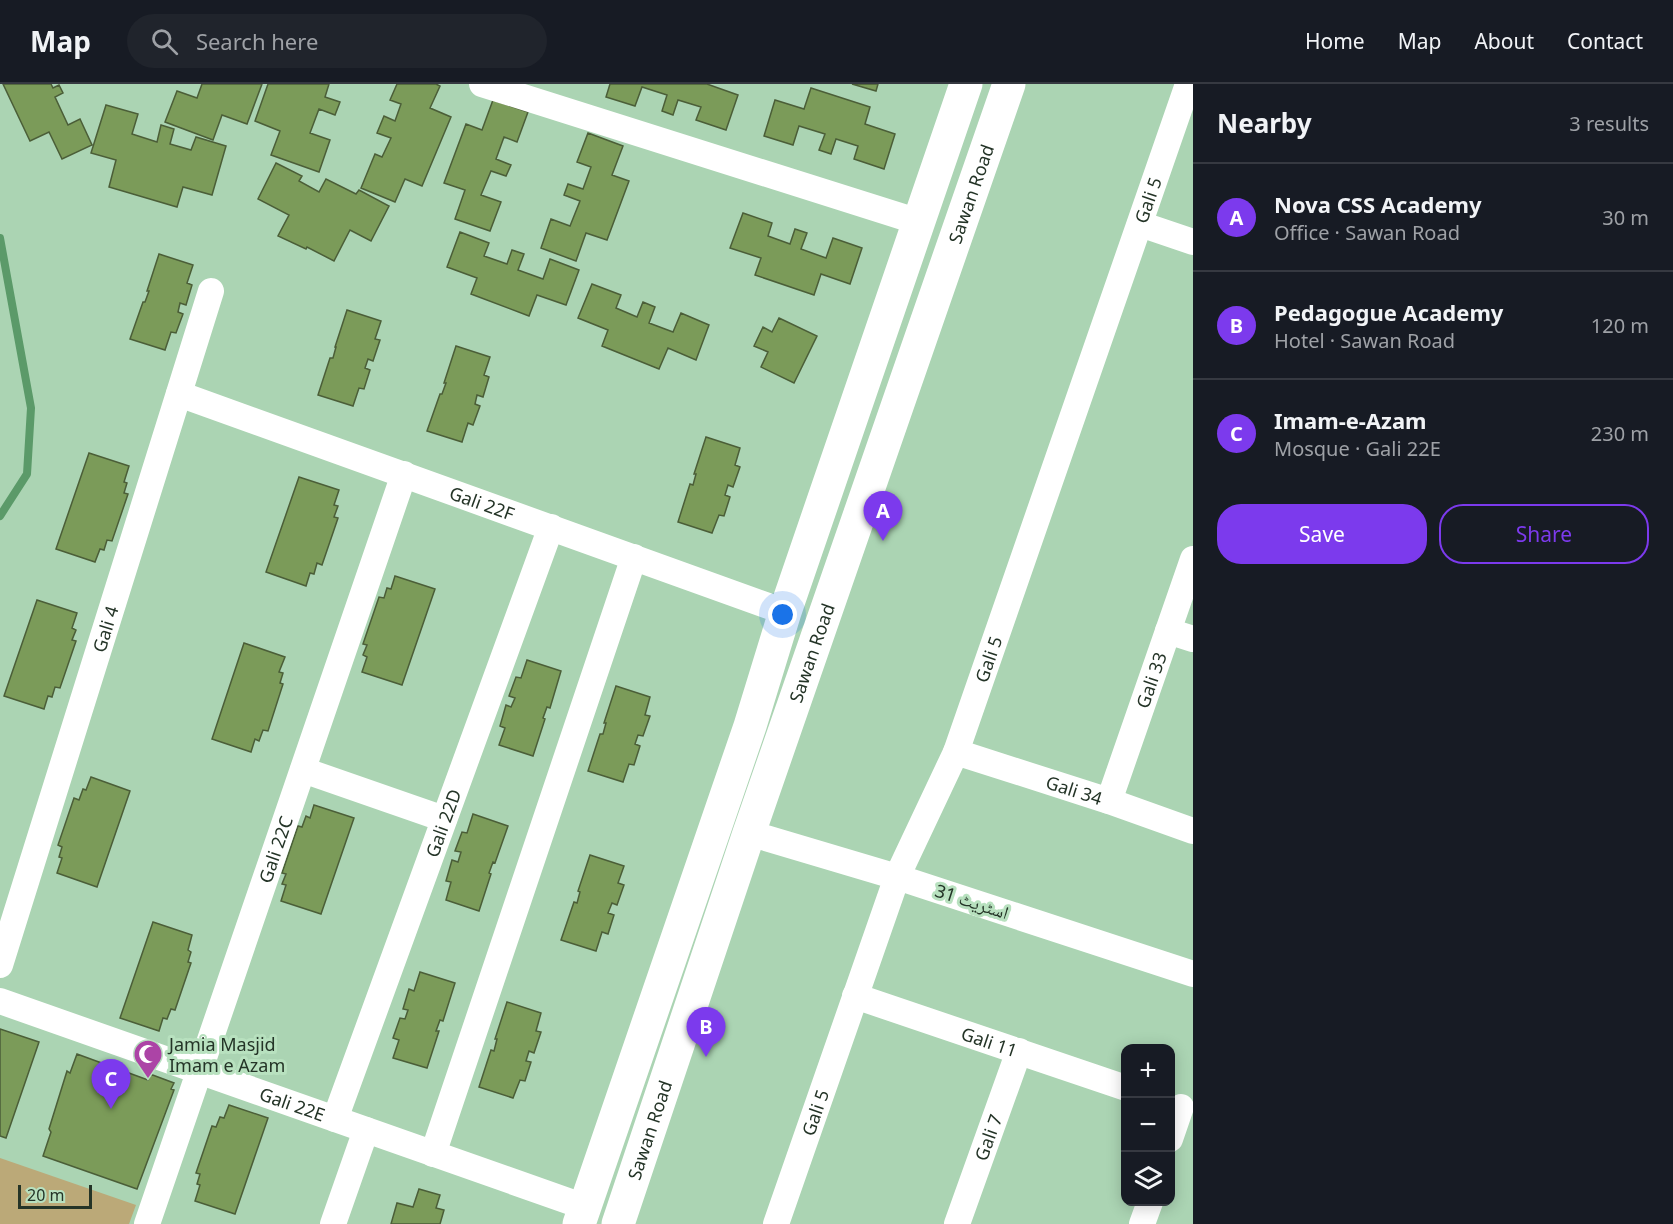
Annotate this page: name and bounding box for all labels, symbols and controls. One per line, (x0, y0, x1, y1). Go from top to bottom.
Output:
search box (127, 14, 547, 68)
text: Map (30, 22, 91, 60)
icon: search (148, 25, 181, 58)
text: Search here (196, 26, 318, 56)
text: Home (1305, 27, 1365, 55)
text: Map (1398, 27, 1441, 55)
text: About (1474, 27, 1534, 55)
text: Contact (1567, 27, 1643, 55)
text: Nearby (1217, 105, 1312, 141)
text: 3 results (1569, 110, 1649, 137)
street label: Sawan Road (943, 141, 999, 247)
street label: Gali 5 (1129, 174, 1167, 226)
text: Nova CSS Academy (1274, 189, 1482, 219)
text: A (1230, 204, 1243, 231)
text: 30 m (1602, 204, 1649, 231)
text: Office · Sawan Road (1274, 219, 1460, 246)
text: Pedagogue Academy (1274, 297, 1503, 327)
text: B (1230, 312, 1243, 339)
text: 120 m (1591, 312, 1649, 339)
text: Hotel · Sawan Road (1274, 327, 1455, 354)
text: Imam-e-Azam (1274, 405, 1427, 435)
text: C (1230, 420, 1243, 447)
text: 230 m (1591, 420, 1649, 447)
text: Mosque · Gali 22E (1274, 435, 1441, 462)
street label: Gali 22F (446, 480, 518, 526)
pin: A (864, 492, 902, 541)
button: Save (1217, 504, 1427, 564)
button: Share (1439, 504, 1649, 564)
your location (768, 600, 797, 629)
street label: Sawan Road (783, 600, 840, 706)
street label: Gali 4 (87, 603, 124, 655)
street label: Gali 5 (969, 633, 1007, 686)
street label: Gali 33 (1130, 649, 1172, 711)
street label: Gali 34 (1043, 770, 1105, 810)
street label: Gali 22D (420, 786, 466, 861)
street label: Gali 22C (253, 813, 298, 886)
street label: اسٹریٹ 31 (932, 878, 1012, 924)
pin: B (686, 1008, 726, 1057)
street label: Gali 11 (958, 1021, 1021, 1062)
place label: Jamia Masjid Imam e Azam (167, 1032, 285, 1077)
mosque icon: Jamia Masjid Imam e Azam (132, 1038, 164, 1080)
map controls (1121, 1044, 1175, 1206)
button: + (1121, 1044, 1175, 1098)
pin: C (92, 1060, 130, 1109)
street label: Sawan Road (622, 1077, 677, 1183)
street label: Gali 22E (256, 1081, 328, 1127)
street label: Gali 5 (796, 1086, 834, 1139)
button: − (1121, 1098, 1175, 1152)
street label: Gali 7 (969, 1111, 1007, 1164)
button: layers (1121, 1152, 1175, 1206)
scale bar (18, 1182, 92, 1210)
text: 20 m (27, 1184, 64, 1206)

